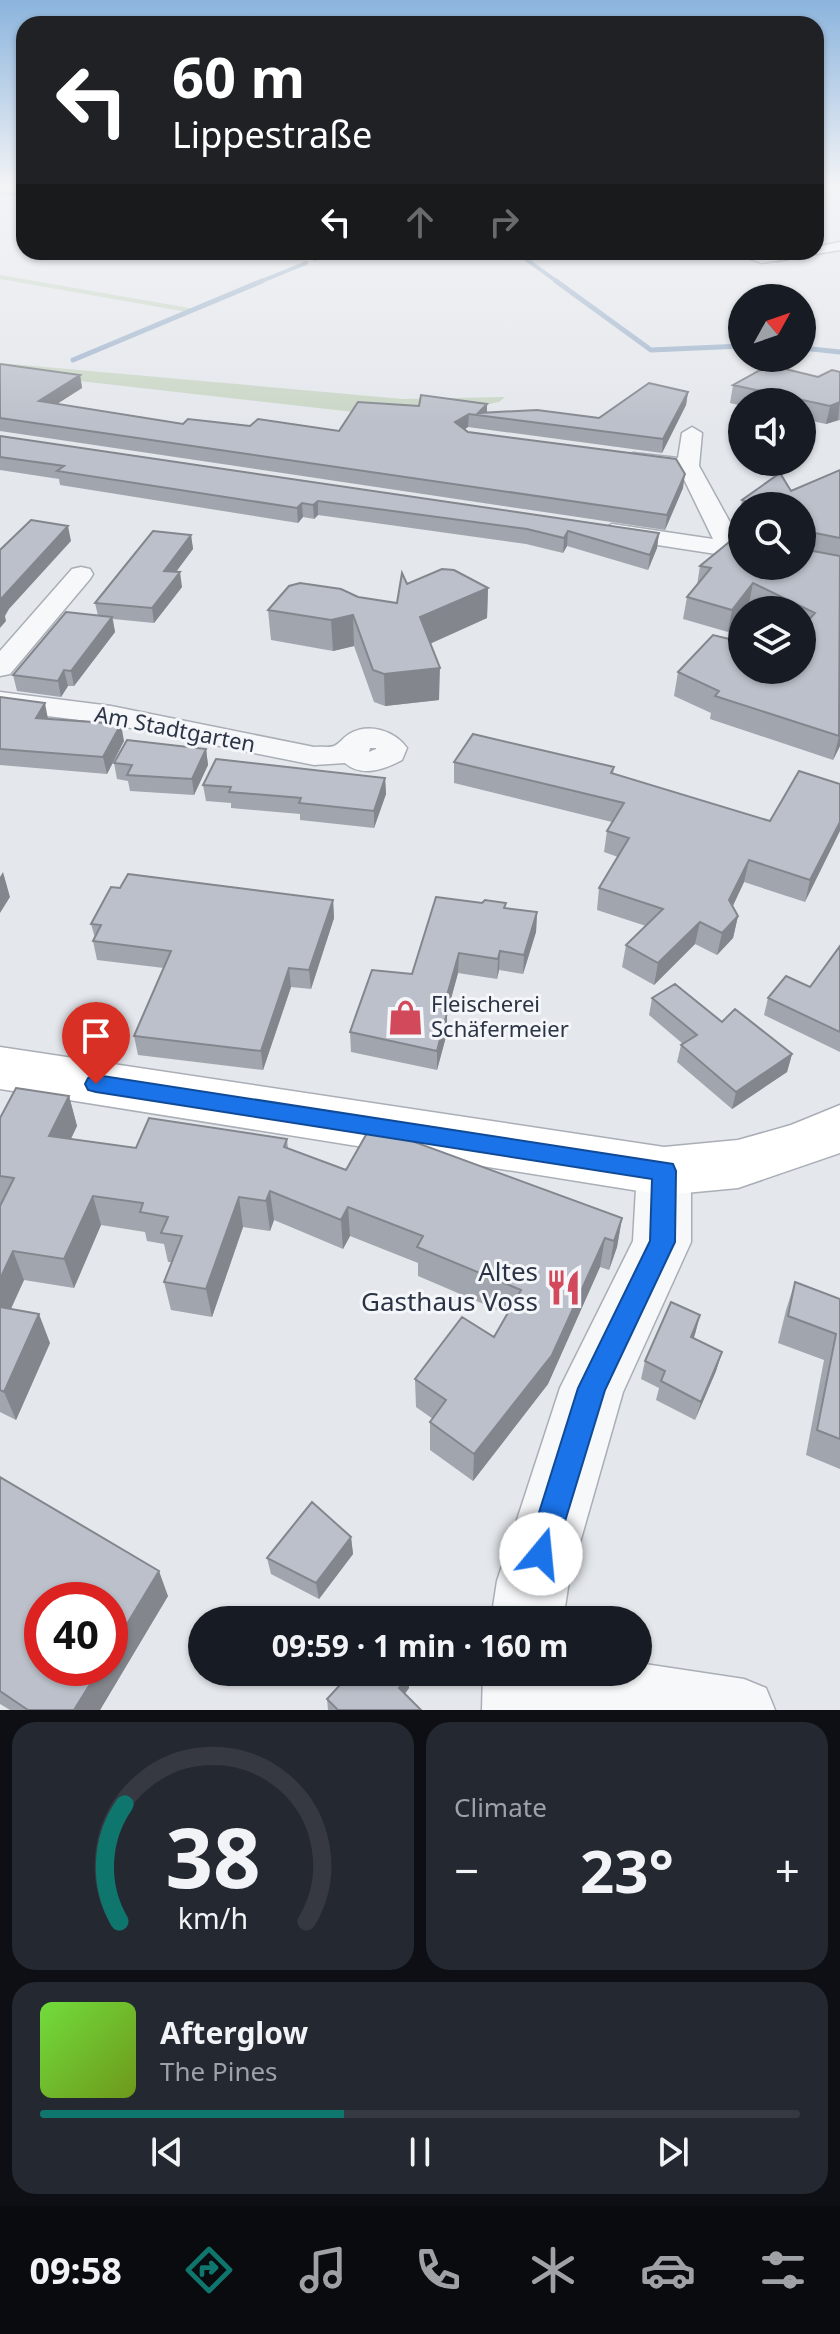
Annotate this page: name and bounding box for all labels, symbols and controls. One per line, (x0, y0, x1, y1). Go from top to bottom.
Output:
text: 60 m (172, 38, 305, 114)
icon: left (40, 48, 144, 152)
text: Lippestraße (172, 110, 372, 159)
icon: left (314, 200, 358, 244)
icon: ahead (398, 200, 442, 244)
icon: right (482, 200, 526, 244)
north arrow (728, 284, 816, 372)
map controls (728, 284, 816, 684)
button: sound (728, 388, 816, 476)
button: search (728, 492, 816, 580)
button: layers (728, 596, 816, 684)
street label: Am Stadtgarten (92, 698, 258, 758)
place label: Fleischerei Schäfermeier (431, 988, 569, 1043)
shop icon: Fleischerei Schäfermeier (386, 998, 424, 1036)
pin (62, 1002, 130, 1084)
icon: arrive (74, 1014, 118, 1058)
place label: Altes Gasthaus Voss (361, 1253, 538, 1319)
restaurant icon: Altes Gasthaus Voss (545, 1268, 583, 1306)
position arrow (499, 1512, 583, 1596)
speed limit sign: 40 (24, 1582, 128, 1686)
text: 09:59 · 1 min · 160 m (272, 1625, 568, 1666)
text: Climate (454, 1789, 547, 1825)
text: 38 (165, 1799, 261, 1912)
text: 23° (580, 1829, 674, 1911)
text: − (454, 1840, 479, 1900)
text: + (775, 1840, 800, 1900)
text: km/h (178, 1898, 248, 1937)
text: Afterglow (160, 2012, 308, 2053)
text: The Pines (160, 2053, 278, 2089)
icon: previous (145, 2130, 189, 2174)
icon: pause (398, 2130, 442, 2174)
icon: next (651, 2130, 695, 2174)
icon: directions (181, 2242, 237, 2298)
icon: music (295, 2242, 351, 2298)
icon: phone (410, 2242, 466, 2298)
icon: climate (525, 2242, 581, 2298)
icon: car (640, 2242, 696, 2298)
icon: filters (755, 2242, 811, 2298)
text: 09:58 (29, 2246, 122, 2295)

